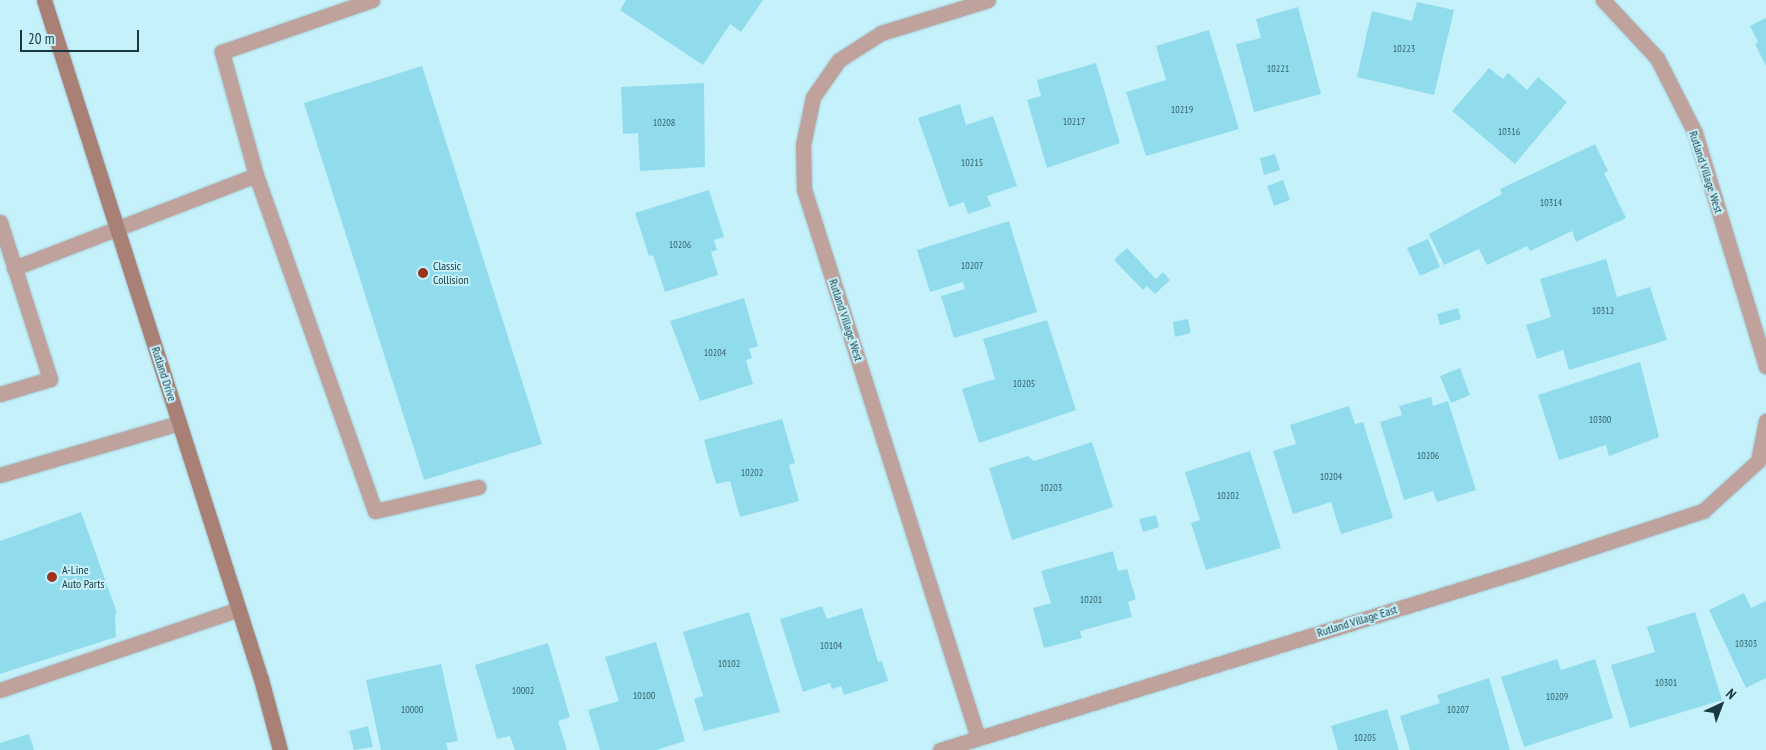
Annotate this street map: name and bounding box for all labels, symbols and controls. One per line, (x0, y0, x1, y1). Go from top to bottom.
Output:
scale bar (22, 20, 141, 52)
text: 20 m (28, 29, 54, 48)
house number: 10223 (1393, 43, 1415, 55)
house number: 10221 (1267, 63, 1289, 75)
house number: 10219 (1171, 104, 1193, 116)
house number: 10217 (1063, 116, 1085, 128)
house number: 10208 (653, 117, 675, 129)
house number: 10316 (1498, 126, 1520, 138)
street label: Rutland Village West (1686, 129, 1726, 215)
house number: 10215 (961, 157, 983, 169)
house number: 10314 (1540, 197, 1562, 209)
house number: 10206 (669, 239, 691, 251)
place label: Classic Collision (433, 259, 469, 287)
house number: 10207 (961, 260, 983, 272)
marker: Classic Collision (417, 267, 429, 279)
street label: Rutland Village West (826, 277, 866, 363)
house number: 10312 (1592, 305, 1614, 317)
street label: Rutland Drive (148, 345, 180, 403)
house number: 10204 (704, 347, 726, 359)
house number: 10205 (1013, 378, 1035, 390)
house number: 10300 (1589, 414, 1611, 426)
house number: 10206 (1417, 450, 1439, 462)
house number: 10202 (741, 467, 763, 479)
house number: 10204 (1320, 471, 1342, 483)
house number: 10203 (1040, 482, 1062, 494)
house number: 10202 (1217, 490, 1239, 502)
place label: A-Line Auto Parts (62, 563, 105, 591)
marker: A-Line Auto Parts (46, 571, 58, 583)
house number: 10201 (1080, 594, 1102, 606)
street label: Rutland Village East (1315, 602, 1399, 640)
house number: 10303 (1735, 638, 1757, 650)
house number: 10104 (820, 640, 842, 652)
house number: 10102 (718, 658, 740, 670)
house number: 10301 (1655, 677, 1677, 689)
north arrow (1696, 680, 1746, 730)
house number: 10002 (512, 685, 534, 697)
text: N (1722, 685, 1740, 703)
house number: 10100 (633, 690, 655, 702)
house number: 10209 (1546, 691, 1568, 703)
house number: 10000 (401, 704, 423, 716)
house number: 10207 (1447, 704, 1469, 716)
house number: 10205 (1354, 732, 1376, 744)

